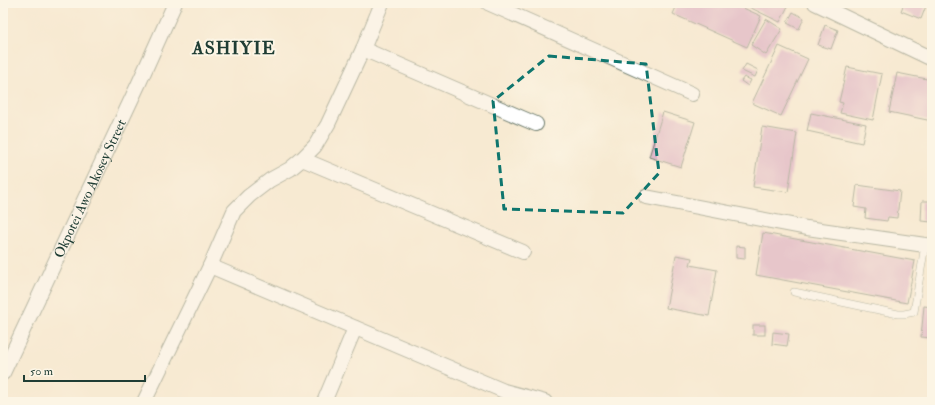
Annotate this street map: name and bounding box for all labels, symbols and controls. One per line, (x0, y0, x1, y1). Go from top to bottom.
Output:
district label: ASHIYIE (191, 37, 276, 60)
street label: Okpotei Awo Akosey Street (50, 116, 130, 260)
scale bar (24, 357, 145, 383)
text: 50 m (30, 364, 54, 379)

